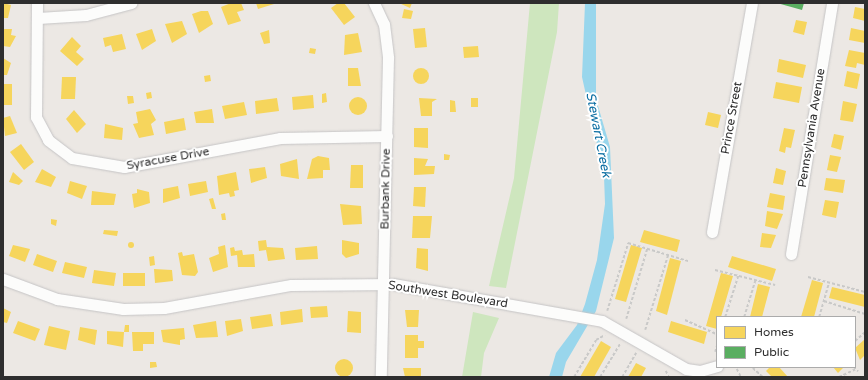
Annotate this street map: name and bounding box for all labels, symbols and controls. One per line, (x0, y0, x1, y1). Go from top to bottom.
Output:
street label: Pennsylvania Avenue (795, 67, 829, 189)
street label: Prince Street (719, 81, 745, 155)
water label: Stewart Creek (582, 91, 614, 179)
street label: Syracuse Drive (126, 145, 210, 173)
street label: Burbank Drive (378, 148, 394, 230)
street label: Southwest Boulevard (387, 278, 509, 312)
legend (716, 316, 856, 368)
text: Homes (754, 325, 794, 339)
text: Public (754, 345, 789, 359)

